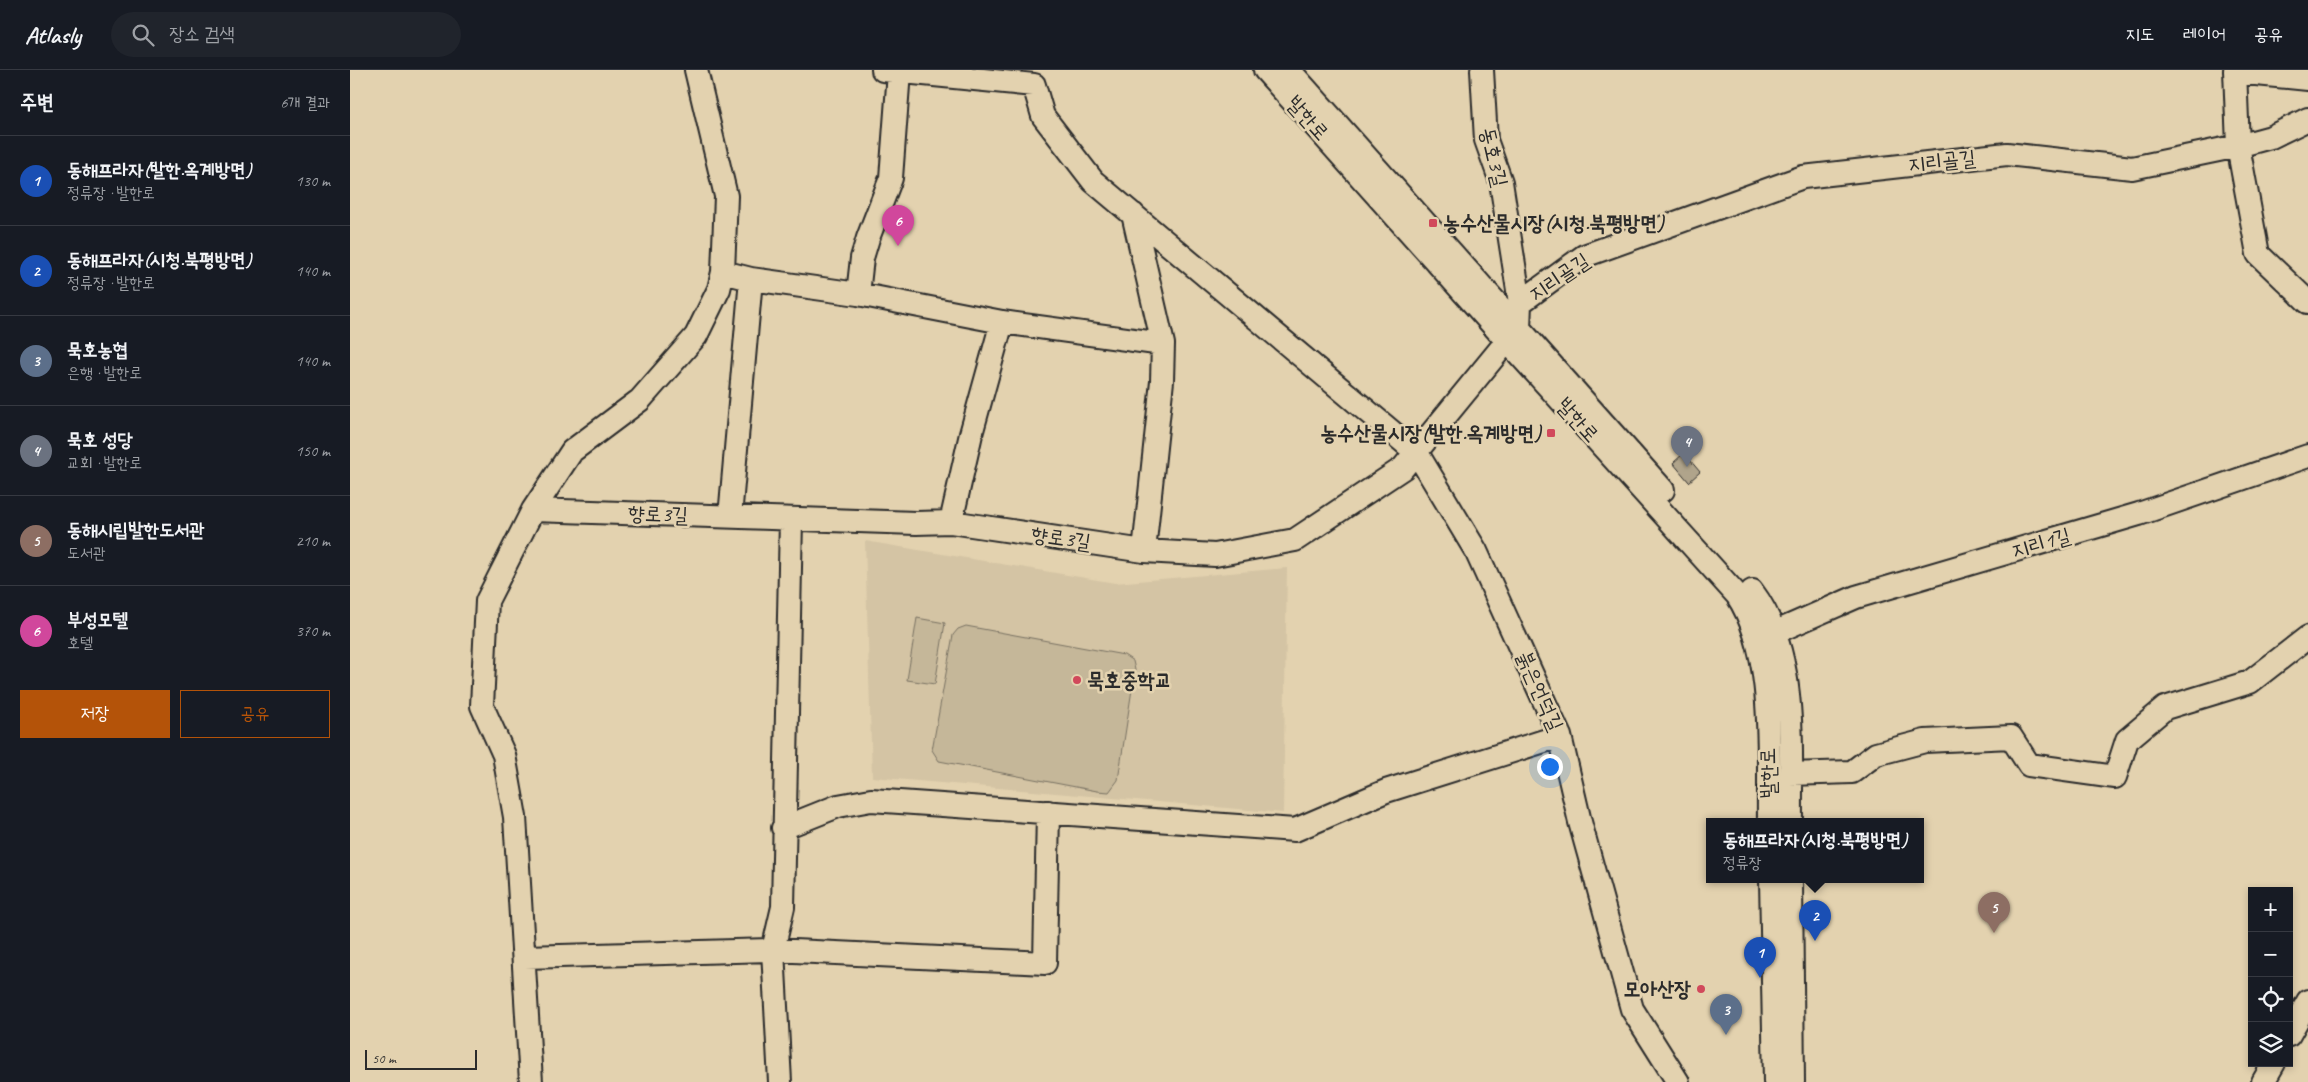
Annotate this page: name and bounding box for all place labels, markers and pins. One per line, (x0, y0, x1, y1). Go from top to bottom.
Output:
pin: 6 (882, 205, 914, 246)
place label: 농수산물시장(시청.북평방면) (1443, 210, 1666, 236)
marker: 농수산물시장(시청.북평방면) (1427, 217, 1439, 229)
place label: 농수산물시장(발한.옥계방면) (1320, 420, 1543, 446)
pin: 4 (1671, 426, 1703, 467)
marker: 농수산물시장(발한.옥계방면) (1545, 427, 1557, 439)
place label: 묵호중학교 (1087, 667, 1172, 693)
marker: 묵호중학교 (1071, 674, 1083, 686)
pin: 5 (1978, 892, 2010, 933)
pin: 2 (1799, 900, 1831, 941)
pin: 1 (1744, 937, 1776, 978)
place label: 모아산장 (1623, 976, 1691, 1002)
marker: 모아산장 (1695, 983, 1707, 995)
pin: 3 (1710, 994, 1742, 1035)

